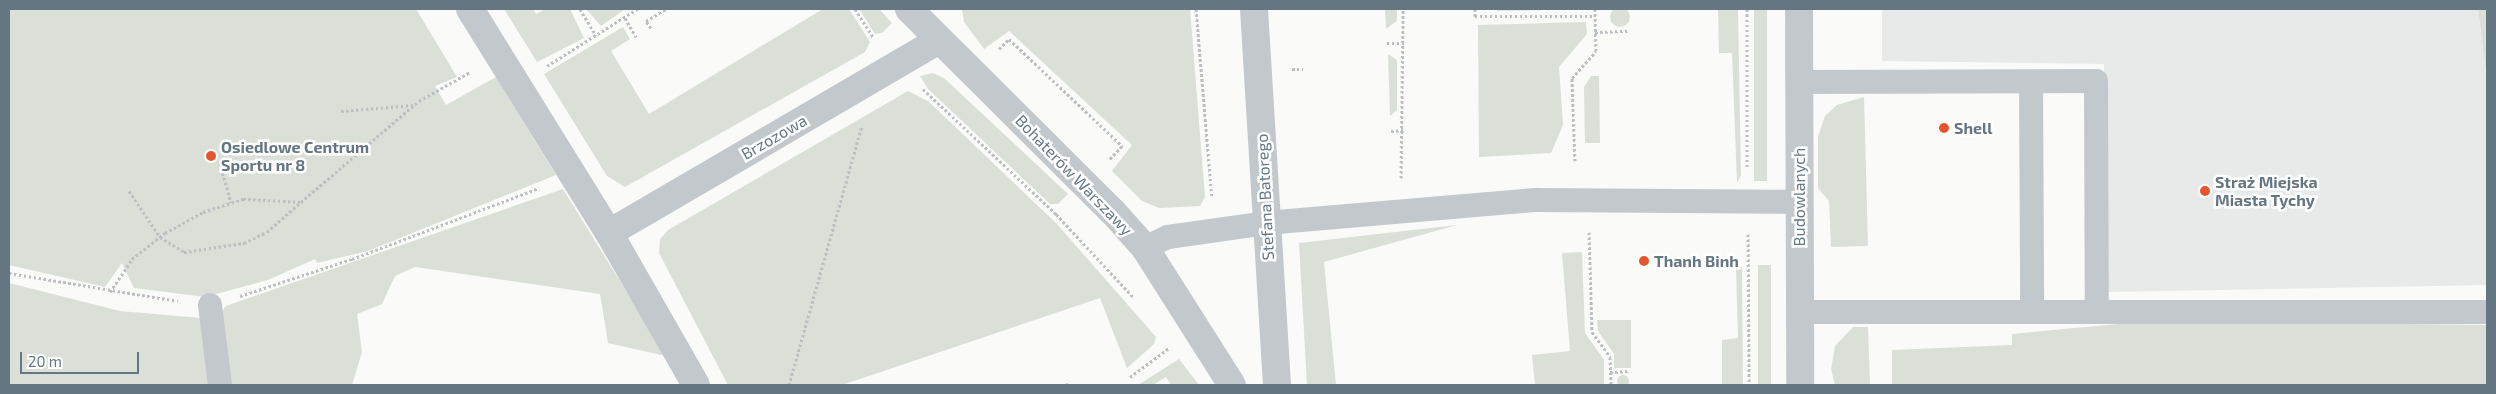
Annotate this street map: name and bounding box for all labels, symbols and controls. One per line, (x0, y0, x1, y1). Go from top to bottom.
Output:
street label: Brzozowa (738, 111, 810, 163)
street label: Bohaterów Warszawy (1011, 111, 1137, 239)
place label: Shell (1954, 118, 1993, 138)
marker: Shell (1938, 122, 1950, 134)
street label: Stefana Batorego (1252, 133, 1278, 261)
place label: Osiedlowe Centrum Sportu nr 8 (221, 137, 369, 175)
street label: Budowlanych (1789, 148, 1809, 246)
marker: Osiedlowe Centrum Sportu nr 8 (205, 150, 217, 162)
place label: Straż Miejska Miasta Tychy (2215, 172, 2318, 210)
marker: Straż Miejska Miasta Tychy (2199, 185, 2211, 197)
place label: Thanh Binh (1654, 251, 1739, 271)
marker: Thanh Binh (1638, 255, 1650, 267)
scale bar (22, 342, 141, 374)
text: 20 m (28, 352, 62, 370)

